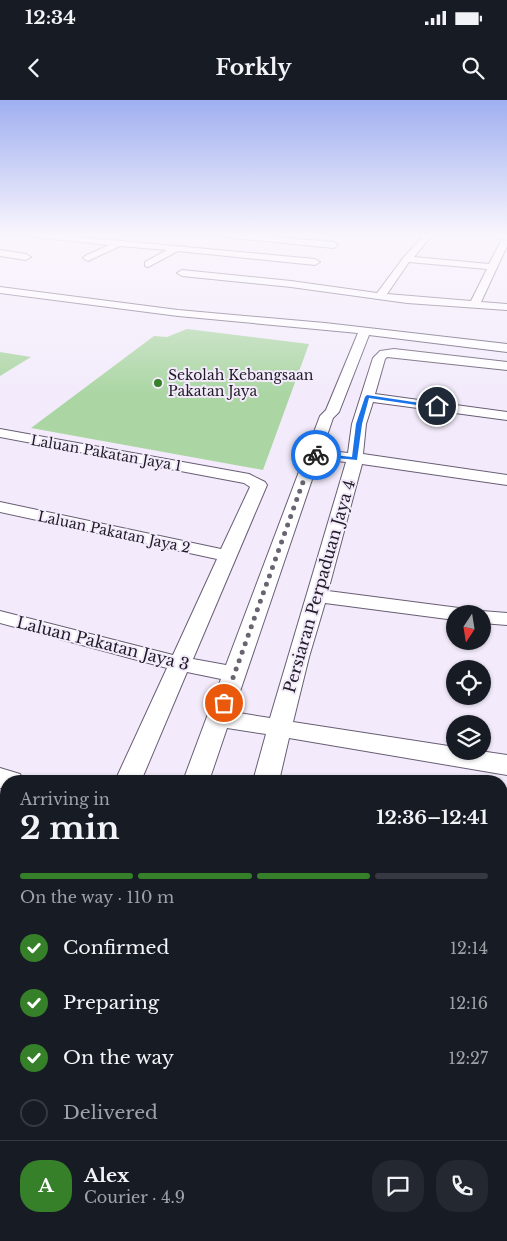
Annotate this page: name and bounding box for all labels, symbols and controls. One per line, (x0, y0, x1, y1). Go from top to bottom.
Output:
text: 12:34 (25, 6, 76, 29)
icon: back (20, 54, 48, 82)
text: Forkly (215, 54, 292, 81)
icon: search (459, 54, 487, 82)
place label: Sekolah Kebangsaan Pakatan Jaya (168, 366, 314, 400)
marker: Sekolah Kebangsaan Pakatan Jaya (152, 377, 164, 389)
pin (416, 385, 458, 427)
icon: home (423, 392, 451, 420)
courier (291, 430, 341, 480)
street label: Laluan Pakatan Jaya 1 (29, 431, 183, 475)
icon: bike (302, 441, 330, 469)
street label: Persiaran Perpaduan Jaya 4 (279, 477, 359, 695)
street label: Laluan Pakatan Jaya 2 (36, 507, 192, 557)
north arrow (446, 605, 491, 650)
map controls (446, 605, 491, 760)
street label: Laluan Pakatan Jaya 3 (15, 612, 191, 674)
button: locate (446, 660, 491, 705)
pin (203, 682, 245, 724)
icon: bag (210, 689, 238, 717)
button: layers (446, 715, 491, 760)
text: Arriving in (20, 789, 110, 809)
text: 12:36–12:41 (376, 806, 488, 829)
text: 2 min (20, 808, 120, 848)
text: On the way · 110 m (20, 887, 174, 907)
icon: check (20, 934, 48, 962)
text: Confirmed (63, 936, 169, 959)
text: 12:14 (450, 938, 488, 958)
icon: check (20, 989, 48, 1017)
text: Preparing (63, 991, 159, 1014)
text: 12:16 (449, 993, 488, 1013)
icon: check (20, 1044, 48, 1072)
text: On the way (63, 1046, 174, 1069)
text: 12:27 (449, 1048, 488, 1068)
text: Delivered (63, 1101, 158, 1124)
button: chat (372, 1160, 424, 1212)
button: phone (436, 1160, 488, 1212)
text: Alex (84, 1164, 129, 1187)
text: A (38, 1174, 54, 1197)
text: Courier · 4.9 (84, 1187, 185, 1207)

